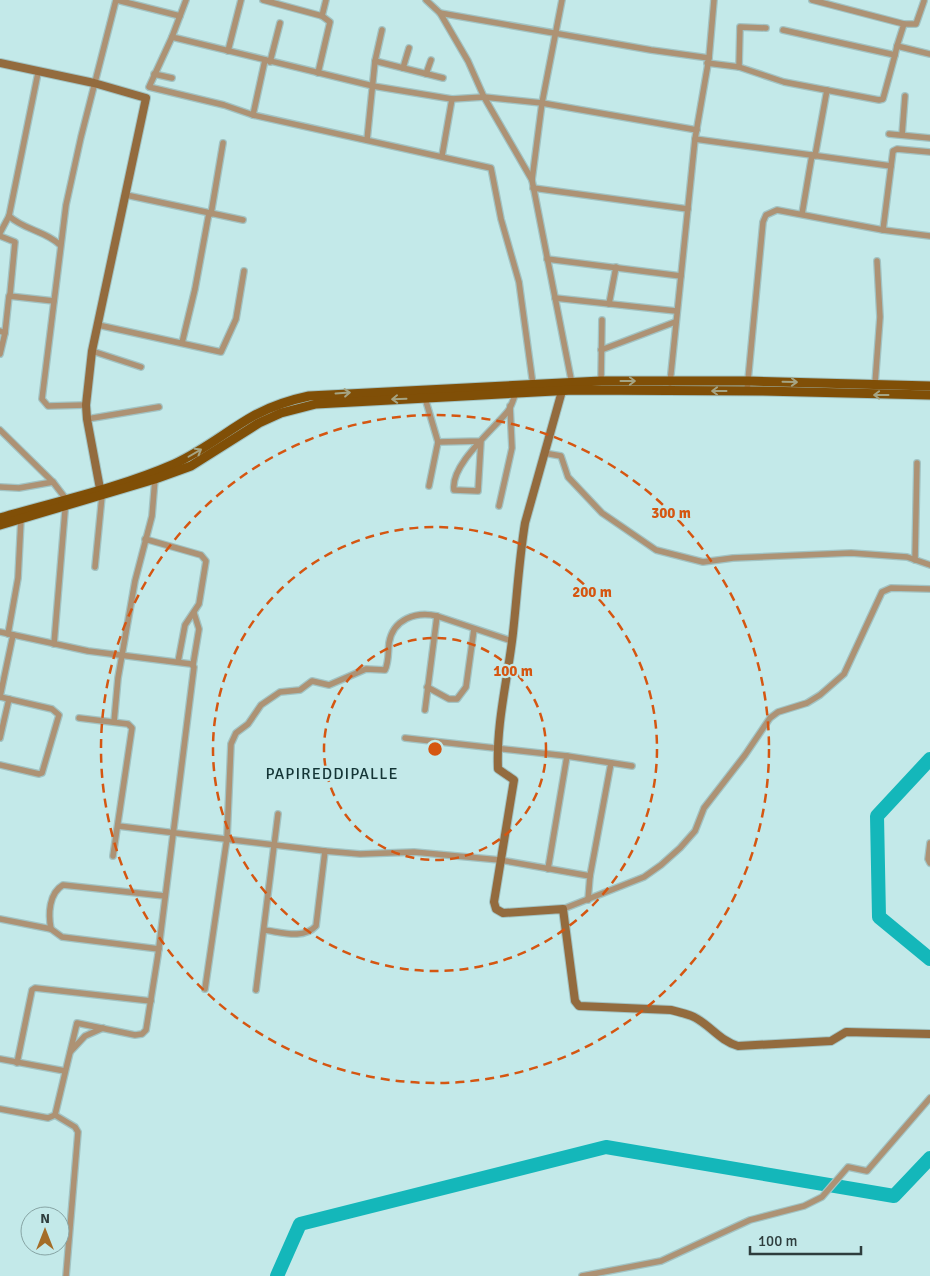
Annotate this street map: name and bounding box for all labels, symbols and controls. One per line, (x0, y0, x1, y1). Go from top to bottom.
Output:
one-way arrow (620, 376, 636, 386)
one-way arrow (782, 377, 798, 387)
one-way arrow (711, 386, 728, 396)
one-way arrow (335, 388, 351, 397)
one-way arrow (874, 390, 890, 400)
one-way arrow (391, 394, 407, 403)
one-way arrow (188, 447, 202, 457)
text: 300 m (651, 504, 691, 522)
text: 200 m (572, 583, 612, 601)
text: 100 m (493, 662, 533, 680)
centre of rings (426, 740, 444, 758)
district label: PAPIREDDIPALLE (265, 764, 399, 784)
north arrow (20, 1206, 70, 1256)
text: N (40, 1210, 50, 1227)
scale bar (750, 1224, 861, 1256)
text: 100 m (758, 1232, 798, 1250)

